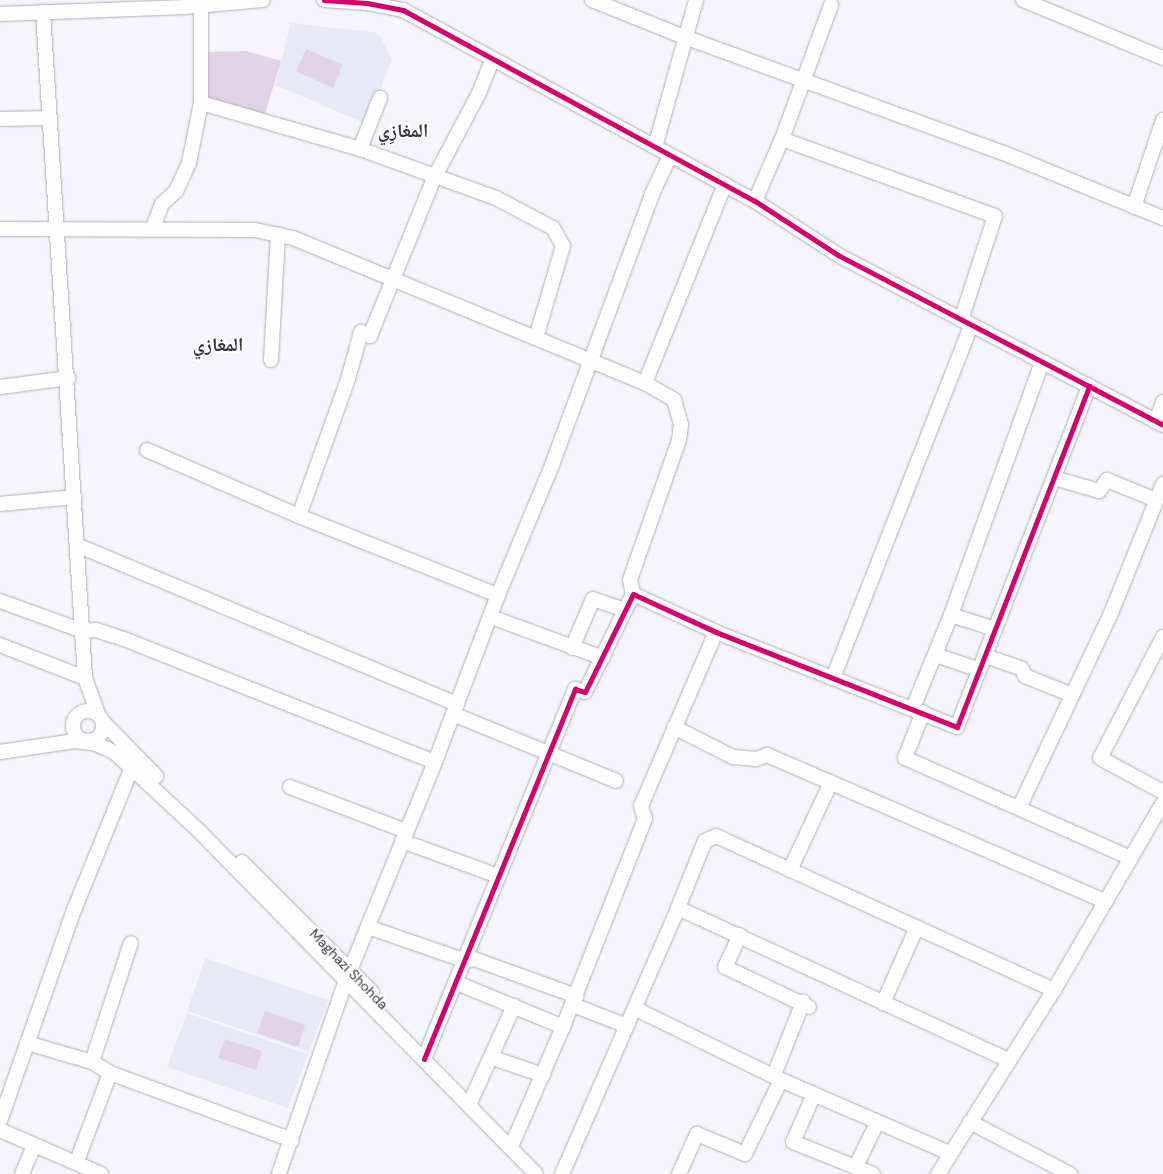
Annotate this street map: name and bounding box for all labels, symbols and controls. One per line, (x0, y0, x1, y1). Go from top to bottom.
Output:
district label: المغازِي (378, 120, 428, 142)
district label: المغازي (193, 334, 243, 356)
street label: Maghazi Shohda (306, 925, 392, 1013)

